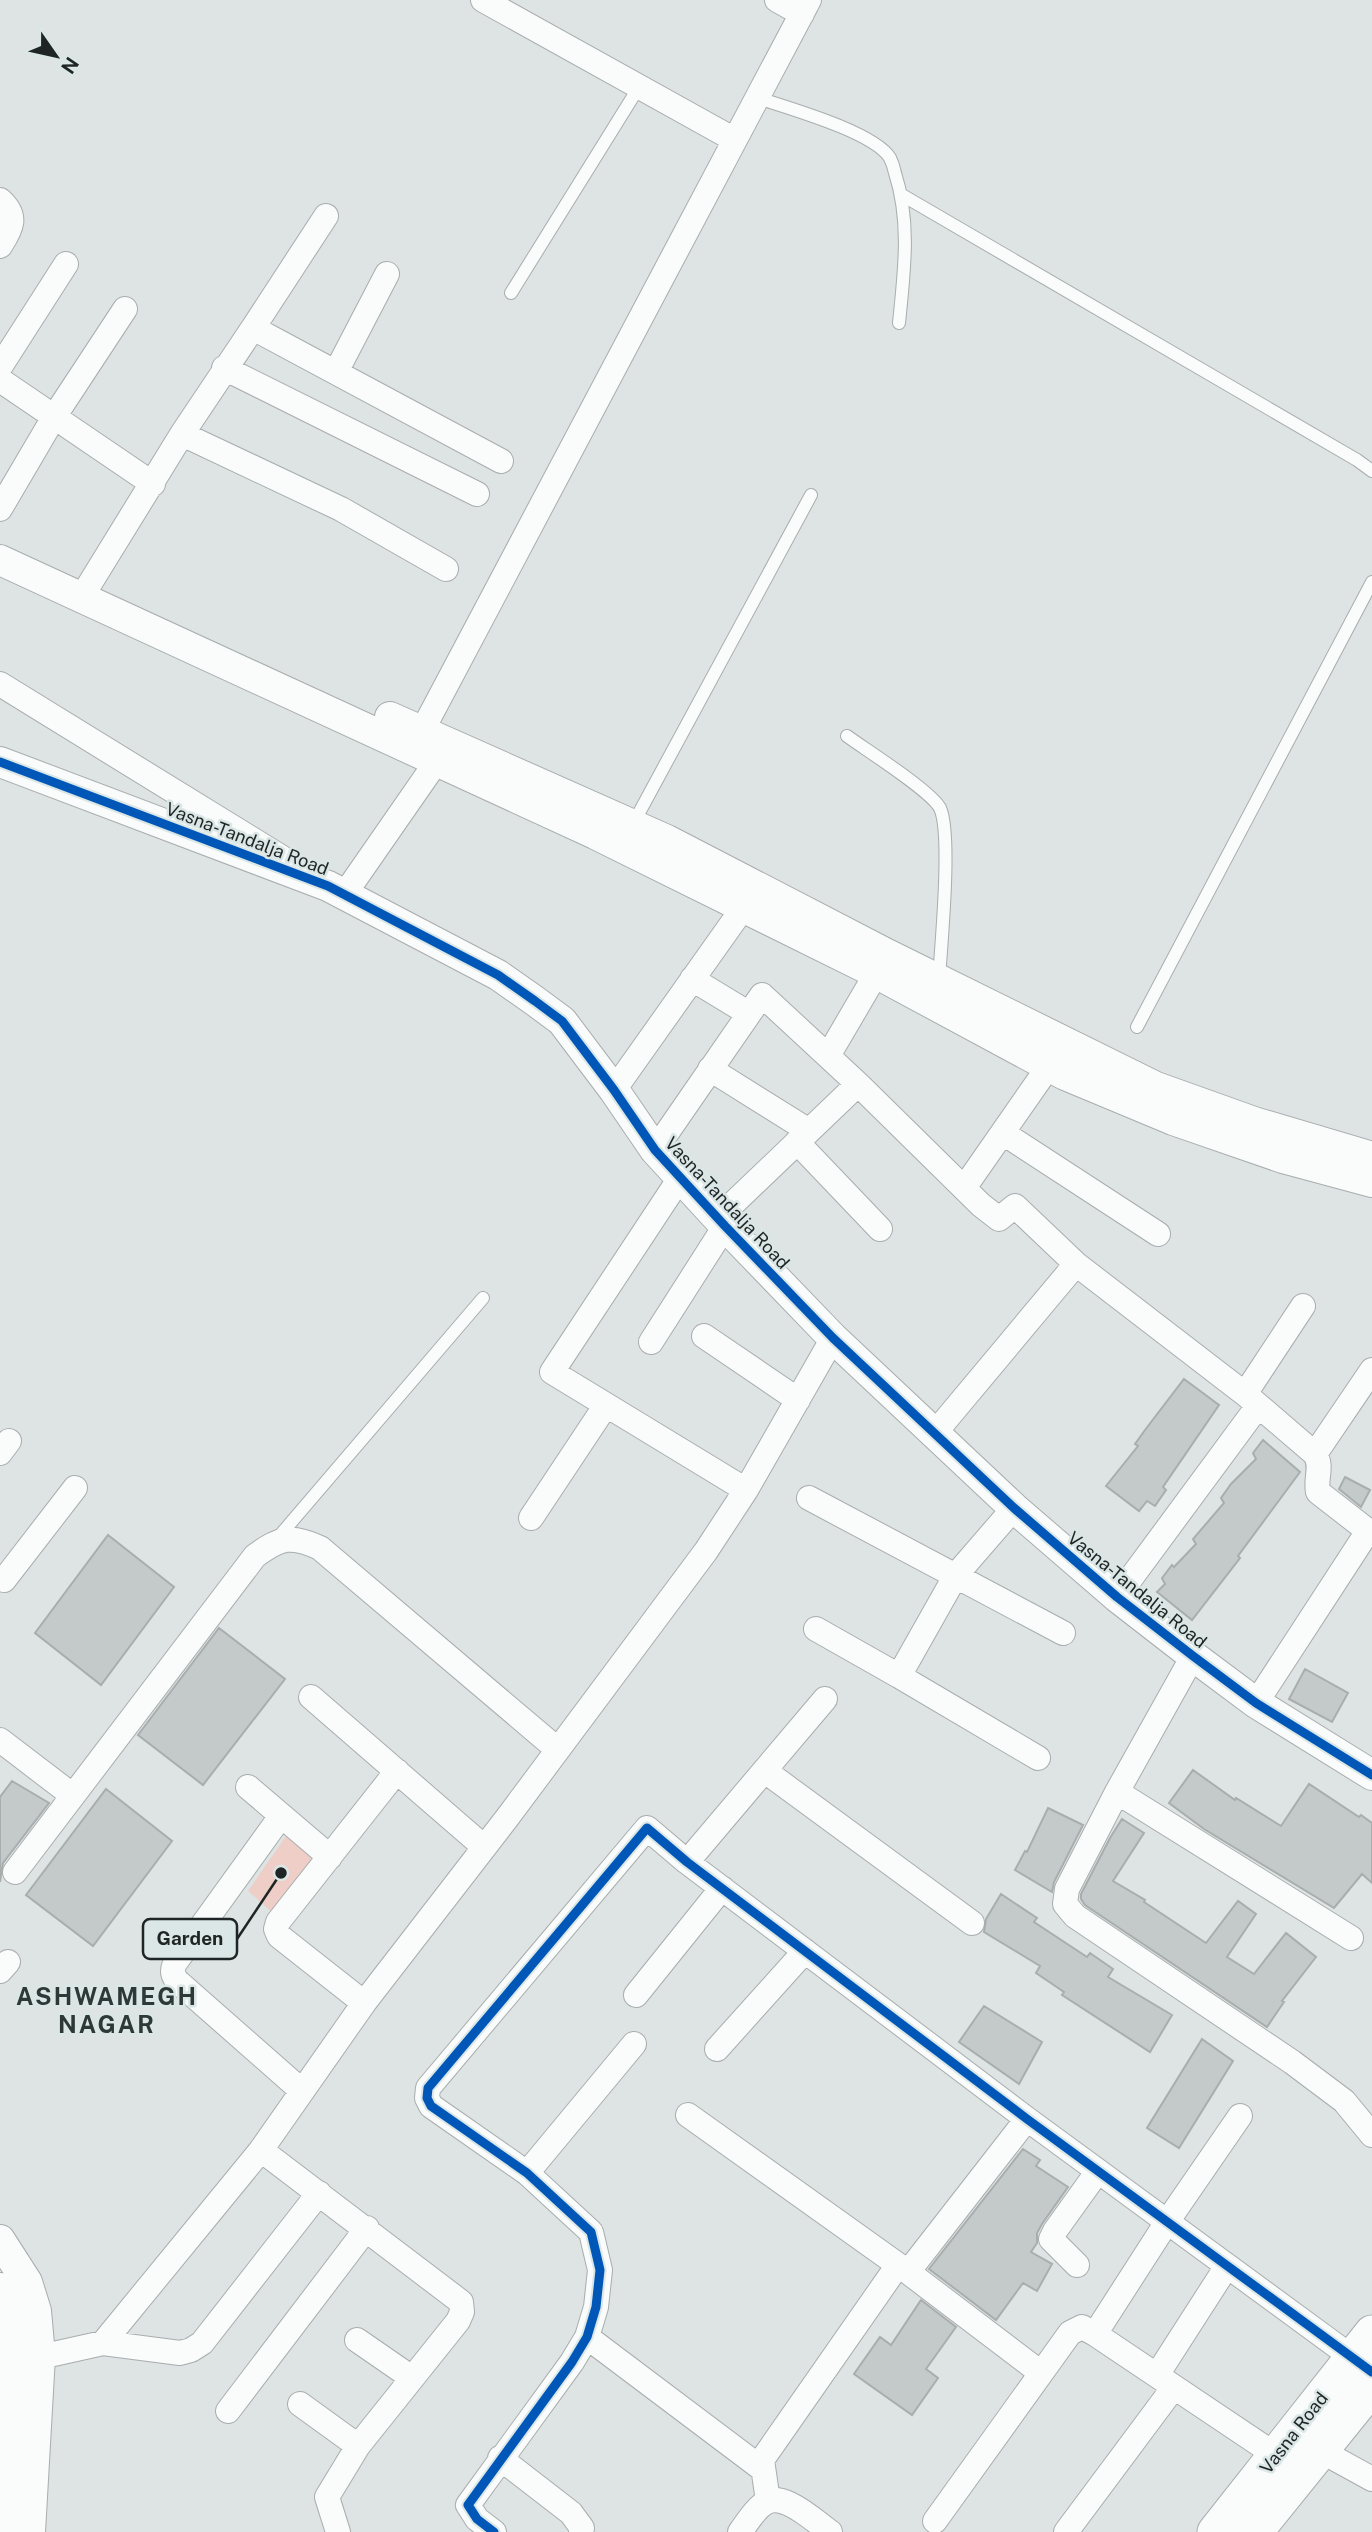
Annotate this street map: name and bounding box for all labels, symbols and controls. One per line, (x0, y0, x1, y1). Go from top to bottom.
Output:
north arrow (21, 21, 91, 91)
text: N (57, 53, 83, 78)
street label: Vasna-Tandalja Road (163, 798, 332, 879)
street label: Vasna-Tandalja Road (661, 1132, 794, 1273)
street label: Vasna-Tandalja Road (1064, 1527, 1211, 1652)
callout: Garden (143, 1919, 237, 1959)
text: Garden (157, 1927, 223, 1949)
district label: ASHWAMEGH NAGAR (16, 1982, 198, 2038)
street label: Vasna Road (1255, 2388, 1332, 2478)

